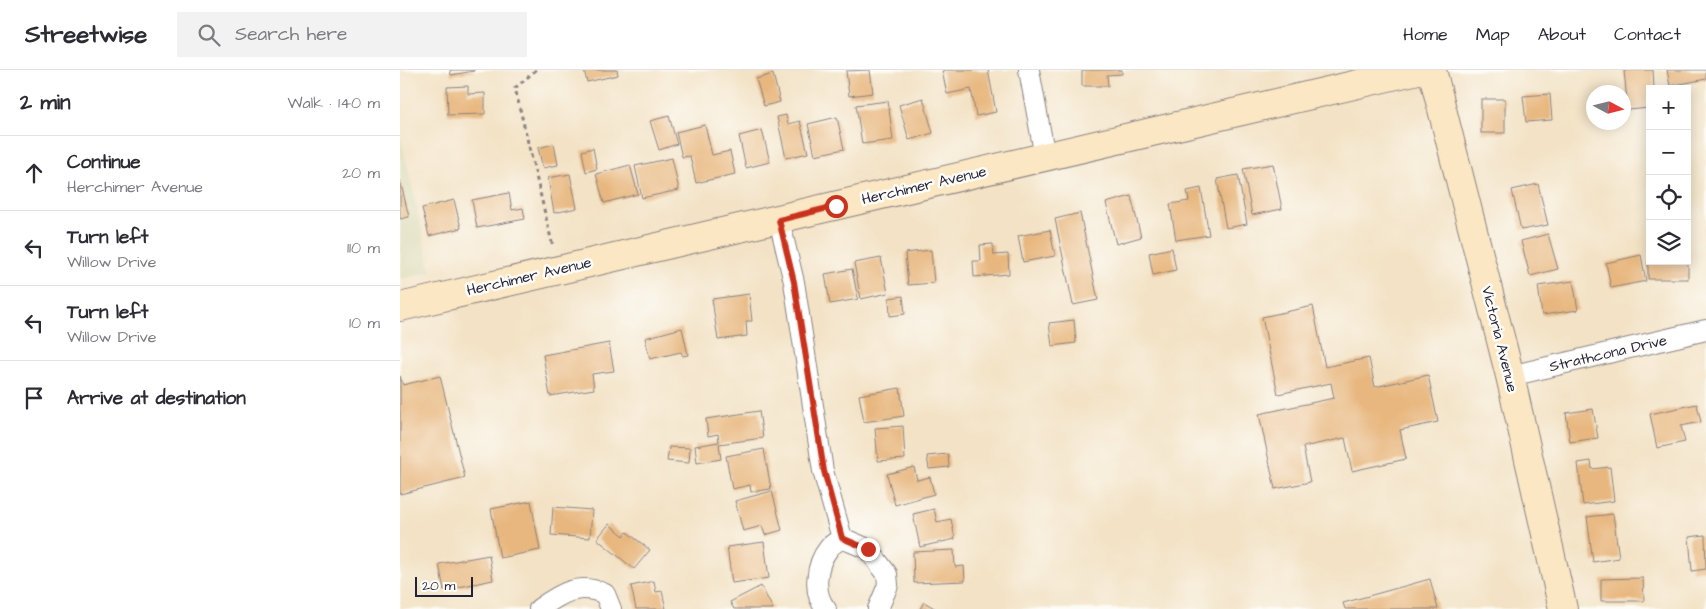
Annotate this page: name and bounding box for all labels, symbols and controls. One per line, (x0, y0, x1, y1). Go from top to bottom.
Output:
search box (177, 12, 527, 57)
text: Streetwise (25, 18, 147, 52)
icon: search (195, 21, 223, 49)
text: Search here (235, 21, 347, 48)
text: Home (1403, 22, 1448, 47)
text: Map (1476, 22, 1510, 47)
text: About (1538, 22, 1586, 47)
text: Contact (1614, 22, 1681, 47)
north arrow (1586, 85, 1631, 130)
map controls (1646, 85, 1691, 265)
button: + (1646, 85, 1691, 130)
text: 2 min (20, 88, 70, 117)
text: Walk · 140 m (288, 92, 380, 114)
button: − (1646, 130, 1691, 175)
text: Continue (67, 149, 141, 176)
icon: ahead (20, 159, 48, 187)
street label: Herchimer Avenue (860, 161, 989, 210)
text: 20 m (342, 162, 380, 184)
button: locate (1646, 175, 1691, 220)
text: Herchimer Avenue (67, 176, 203, 198)
route start (825, 195, 848, 218)
button: layers (1646, 220, 1691, 265)
text: Turn left (67, 224, 148, 251)
icon: left (20, 234, 48, 262)
text: 110 m (347, 237, 380, 259)
text: Willow Drive (67, 251, 156, 273)
street label: Herchimer Avenue (465, 252, 594, 301)
street label: Victoria Avenue (1476, 284, 1523, 394)
text: Turn left (67, 299, 148, 326)
icon: left (20, 309, 48, 337)
text: 10 m (349, 312, 380, 334)
text: Willow Drive (67, 326, 156, 348)
street label: Strathcona Drive (1547, 330, 1669, 377)
icon: arrive (20, 384, 48, 412)
text: Arrive at destination (67, 385, 246, 412)
route end (857, 538, 880, 561)
scale bar (415, 574, 472, 597)
text: 20 m (422, 576, 455, 596)

